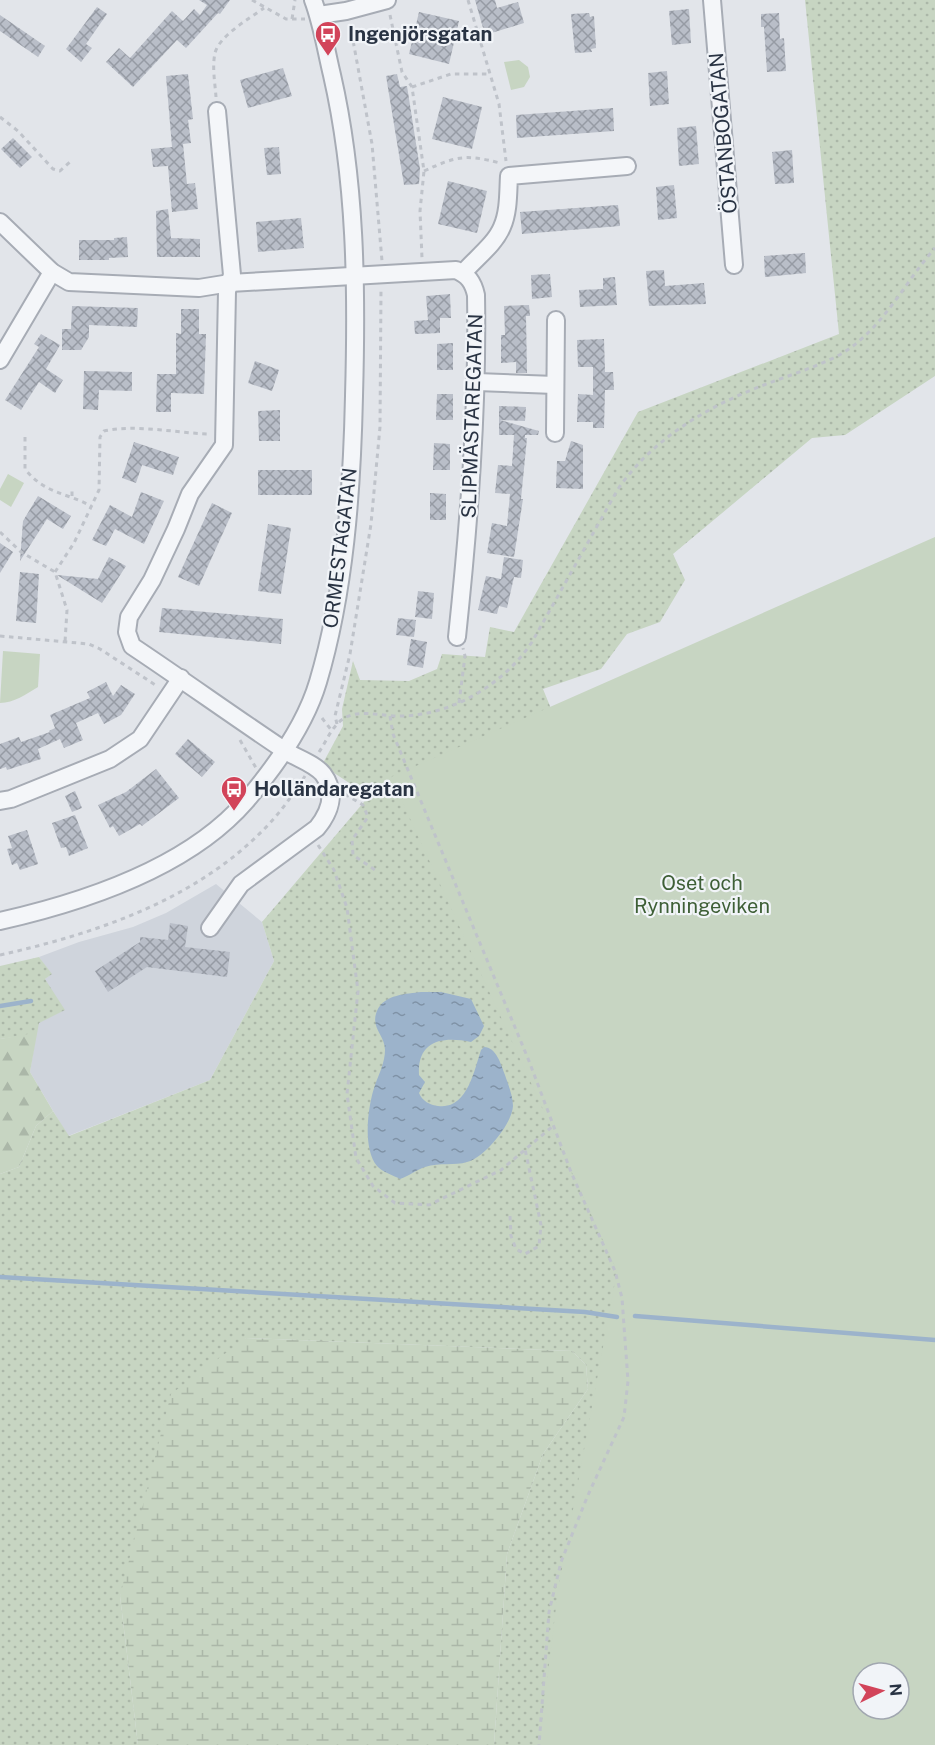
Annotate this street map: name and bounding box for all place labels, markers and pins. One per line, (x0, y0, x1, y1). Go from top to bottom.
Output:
bus stop icon: Ingenjörsgatan (313, 19, 343, 57)
place label: Ingenjörsgatan (348, 22, 492, 46)
bus stop icon: Holländaregatan (219, 774, 249, 812)
place label: Holländaregatan (254, 777, 414, 801)

